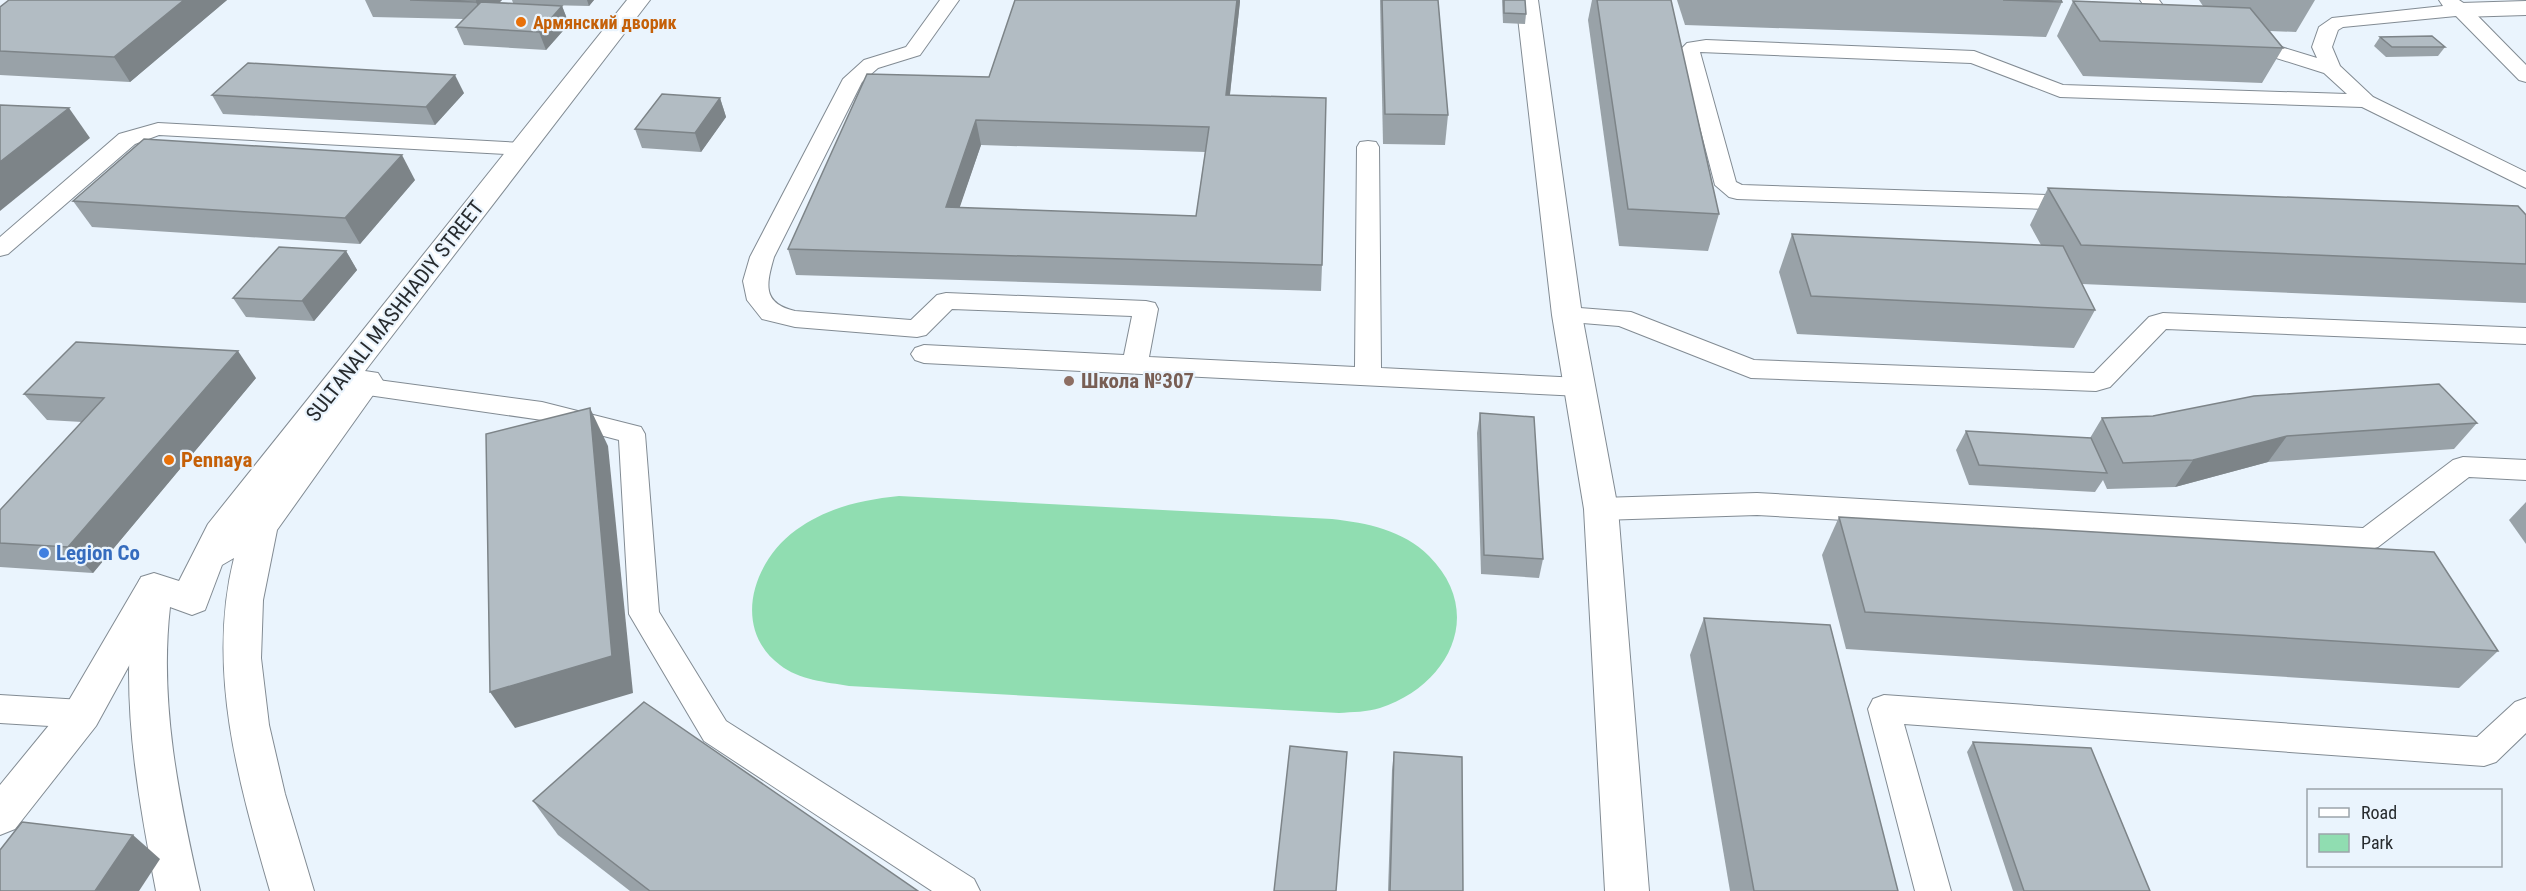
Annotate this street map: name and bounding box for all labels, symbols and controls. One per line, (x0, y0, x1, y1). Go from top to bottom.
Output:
place label: Армянский дворик (533, 12, 677, 33)
marker: Армянский дворик (514, 15, 528, 29)
street label: SULTАNALI MASHHADIY STREET (301, 196, 489, 426)
place label: Школа №307 (1081, 369, 1194, 393)
marker: Школа №307 (1062, 374, 1076, 388)
place label: Pennaya (181, 448, 252, 472)
marker: Pennaya (162, 453, 176, 467)
place label: Legion Co (56, 541, 140, 565)
marker: Legion Co (37, 546, 51, 560)
legend (2307, 789, 2502, 867)
text: Road (2361, 802, 2397, 823)
text: Park (2361, 832, 2393, 853)

